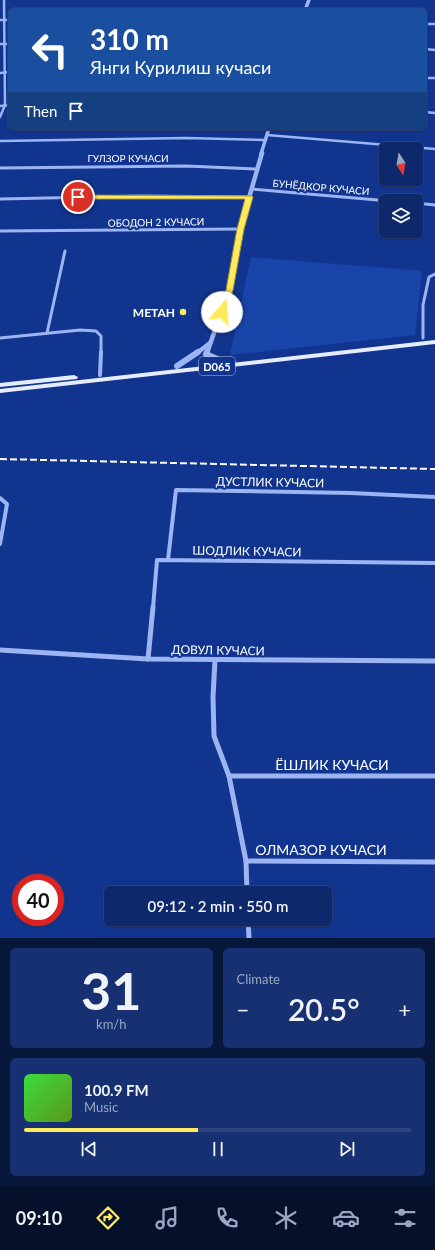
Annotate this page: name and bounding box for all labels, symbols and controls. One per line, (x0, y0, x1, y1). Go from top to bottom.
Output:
text: 310 m (90, 22, 169, 56)
icon: left (24, 24, 76, 76)
text: Янги Курилиш кучаси (90, 56, 271, 78)
icon: arrive (65, 100, 87, 122)
text: Then (24, 102, 57, 120)
north arrow (379, 142, 423, 186)
map controls (379, 142, 423, 238)
street label: ГУЛЗОР КУЧАСИ (87, 152, 169, 164)
street label: БУНЁДКОР КУЧАСИ (272, 177, 370, 197)
pin (61, 180, 95, 214)
icon: arrive (67, 186, 89, 208)
button: layers (379, 194, 423, 238)
street label: ОБОДОН 2 КУЧАСИ (108, 215, 204, 229)
position arrow (201, 291, 243, 333)
place label: МЕТАН (133, 305, 175, 320)
marker: МЕТАН (178, 307, 188, 317)
road number: D065 (199, 357, 235, 375)
street label: ДУСТЛИК КУЧАСИ (216, 474, 324, 490)
street label: ШОДЛИК КУЧАСИ (192, 543, 302, 559)
street label: ДОВУЛ КУЧАСИ (171, 642, 265, 658)
street label: ЁШЛИК КУЧАСИ (275, 756, 389, 773)
street label: ОЛМАЗОР КУЧАСИ (255, 841, 387, 858)
speed limit sign: 40 (12, 874, 64, 926)
text: 09:12 · 2 min · 550 m (148, 897, 288, 915)
text: 31 (81, 959, 141, 1021)
text: Climate (237, 971, 280, 987)
text: 20.5° (288, 991, 360, 1027)
text: − (237, 996, 249, 1023)
text: + (398, 996, 411, 1023)
text: km/h (96, 1016, 126, 1032)
text: 100.9 FM (84, 1081, 149, 1099)
text: Music (84, 1099, 118, 1115)
icon: previous (78, 1138, 100, 1160)
icon: pause (207, 1138, 229, 1160)
icon: next (336, 1138, 358, 1160)
icon: directions (94, 1204, 122, 1232)
icon: music (153, 1204, 181, 1232)
icon: phone (213, 1204, 241, 1232)
icon: climate (272, 1204, 300, 1232)
icon: car (332, 1204, 360, 1232)
icon: filters (391, 1204, 419, 1232)
text: 09:10 (16, 1207, 62, 1229)

